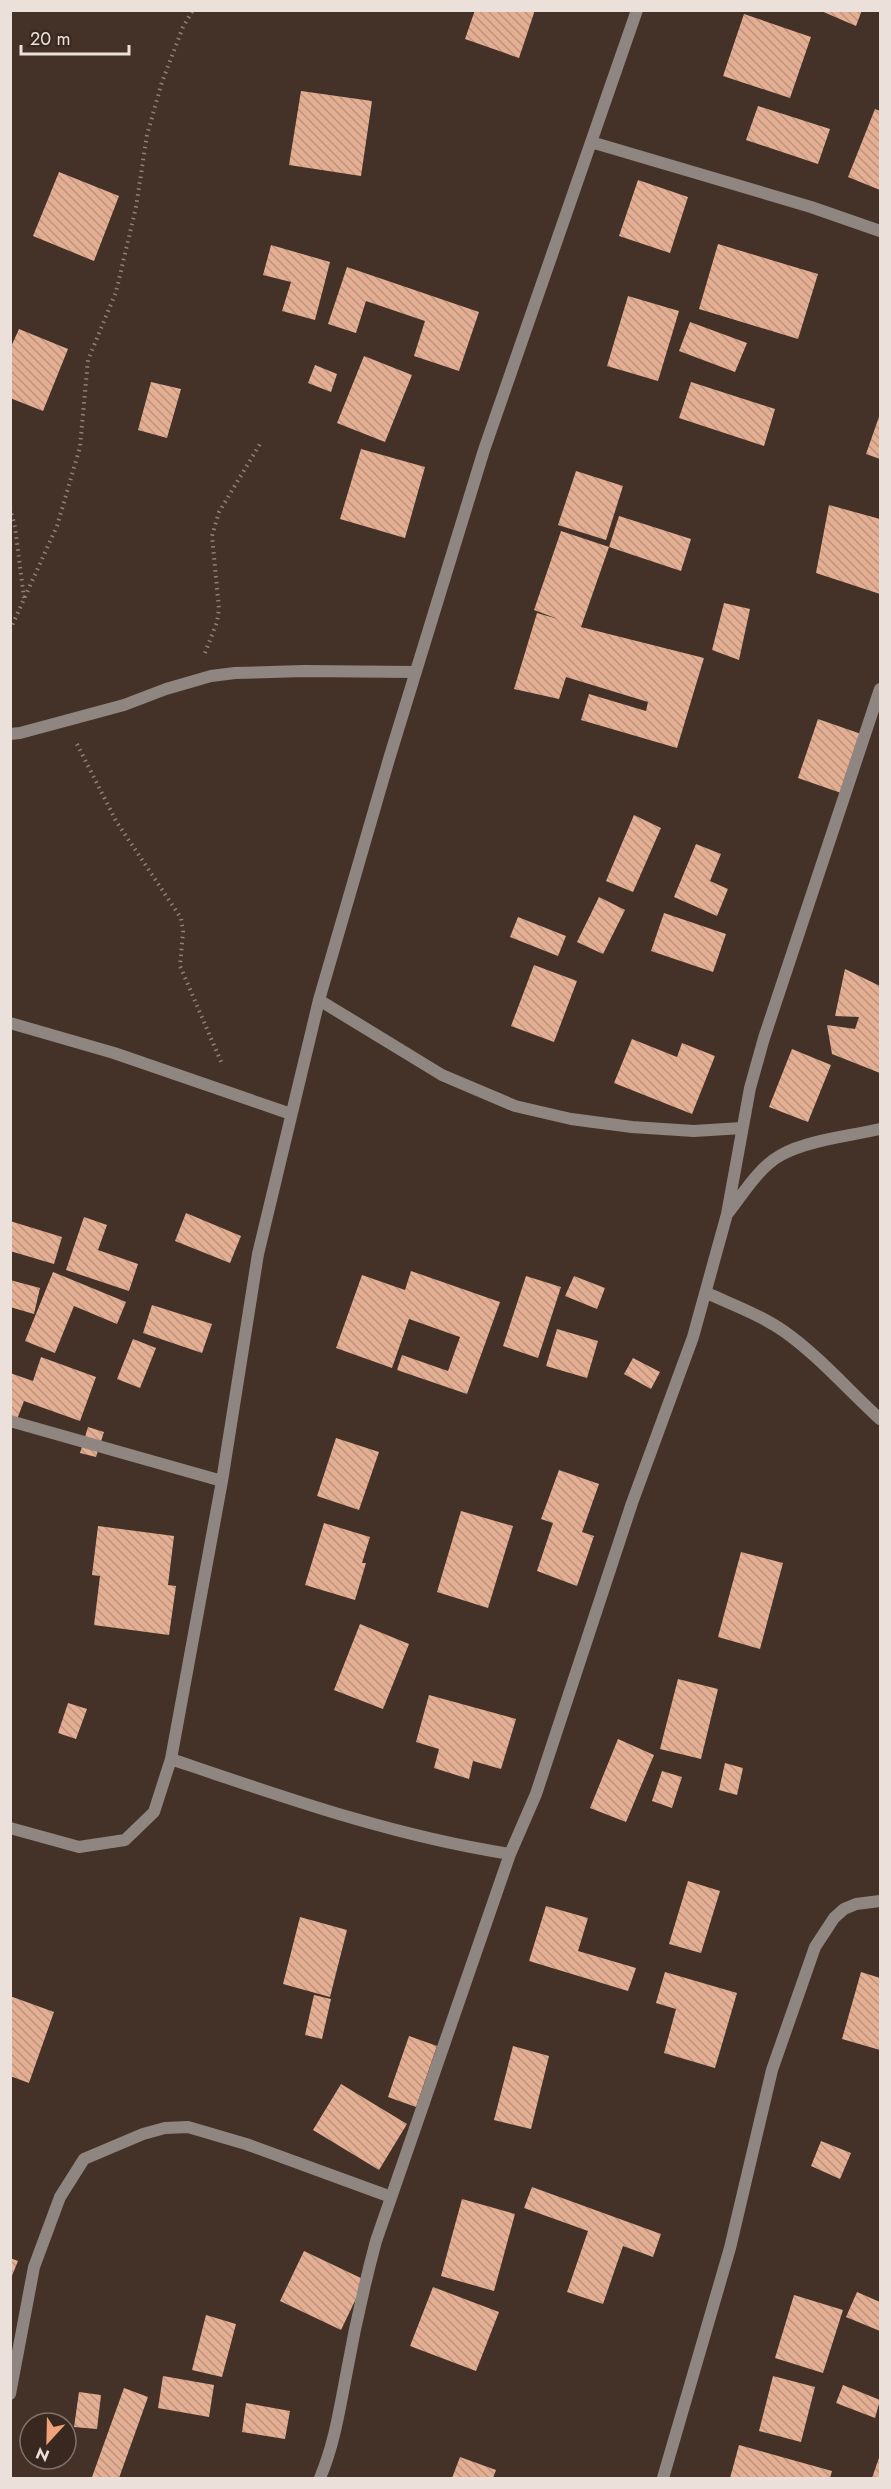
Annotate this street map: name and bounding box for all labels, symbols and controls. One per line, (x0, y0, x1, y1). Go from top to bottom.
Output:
scale bar (21, 18, 129, 56)
text: 20 m (30, 26, 70, 52)
north arrow (18, 2411, 78, 2471)
text: N (32, 2441, 53, 2467)

